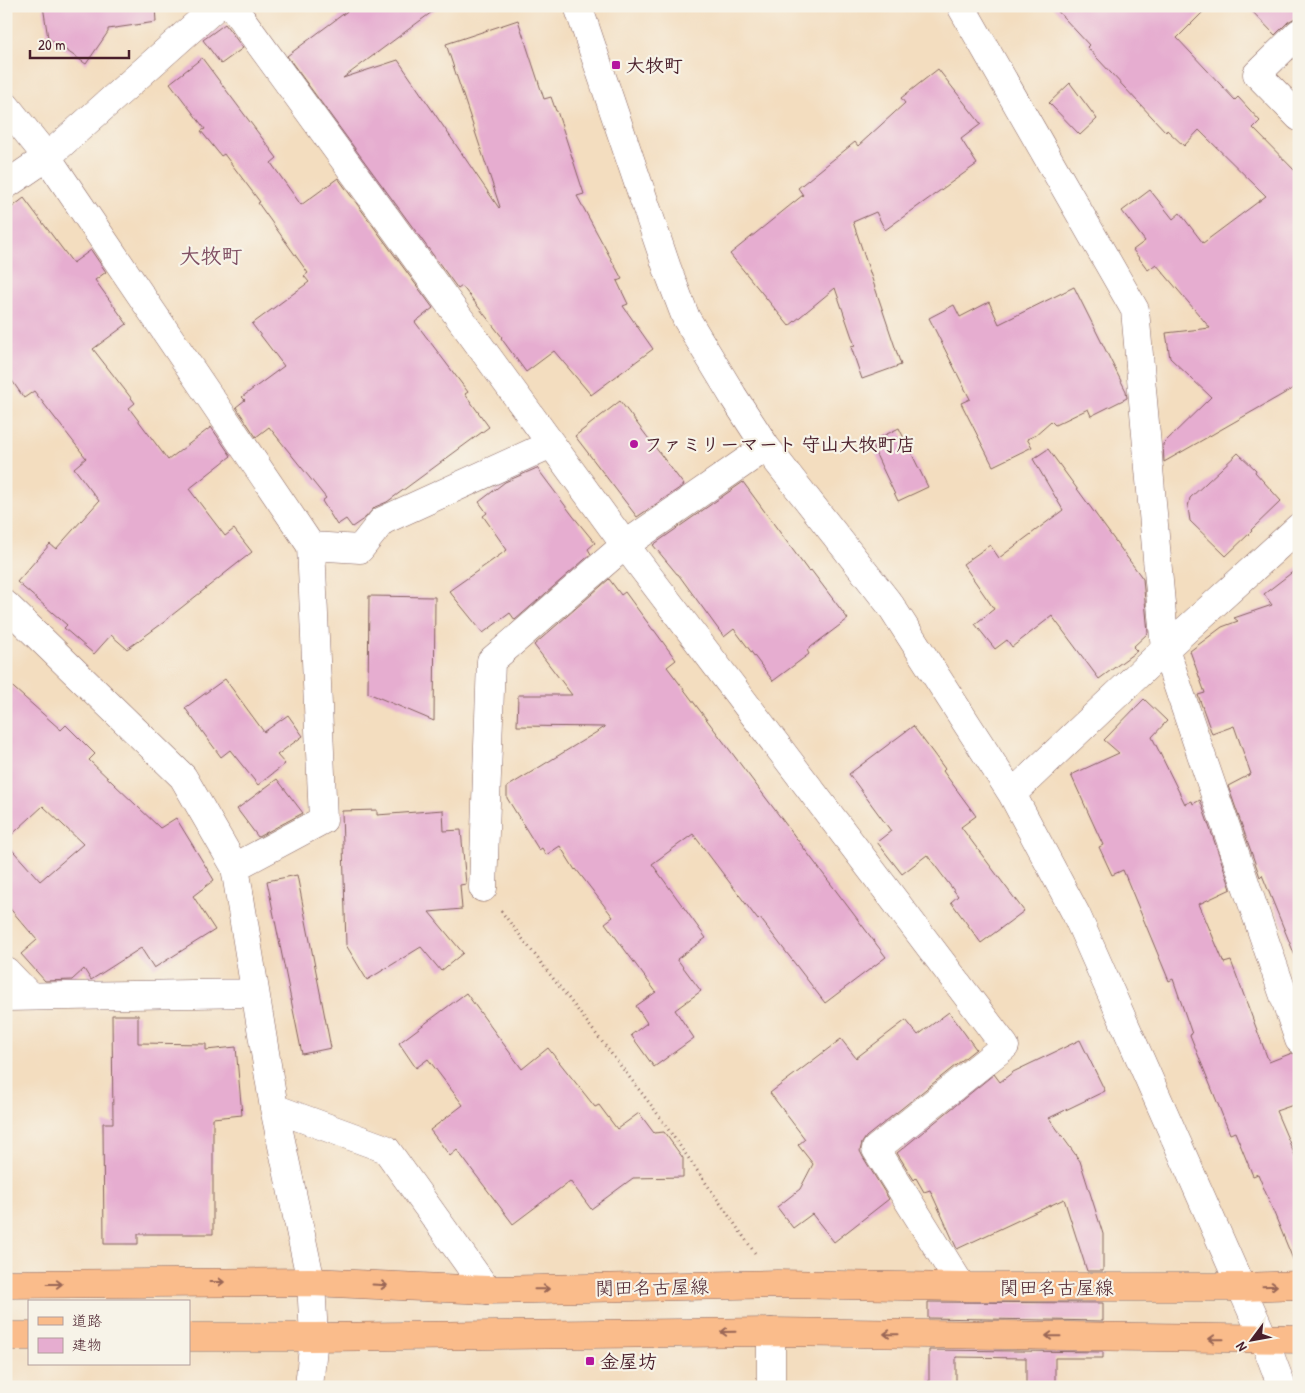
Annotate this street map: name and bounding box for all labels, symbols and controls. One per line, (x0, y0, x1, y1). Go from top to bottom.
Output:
scale bar (30, 28, 129, 60)
text: 20 m (38, 34, 65, 55)
place label: 大牧町 (626, 52, 683, 78)
marker: 大牧町 (610, 59, 622, 71)
district label: 大牧町 (180, 241, 243, 270)
place label: ファミリーマート 守山大牧町店 (644, 431, 915, 457)
marker: ファミリーマート 守山大牧町店 (628, 438, 640, 450)
street label: 関田名古屋線 (595, 1273, 709, 1301)
street label: 関田名古屋線 (1000, 1274, 1114, 1300)
one-way arrow (209, 1278, 225, 1287)
one-way arrow (46, 1279, 63, 1289)
one-way arrow (372, 1280, 388, 1290)
one-way arrow (1262, 1281, 1278, 1291)
one-way arrow (534, 1284, 550, 1294)
legend (28, 1300, 190, 1366)
text: 道路 (72, 1310, 102, 1331)
north arrow (1228, 1316, 1278, 1366)
one-way arrow (721, 1327, 737, 1337)
one-way arrow (883, 1329, 900, 1339)
one-way arrow (1046, 1331, 1062, 1341)
text: 建物 (72, 1334, 102, 1355)
one-way arrow (1208, 1334, 1224, 1344)
text: N (1230, 1338, 1251, 1355)
place label: 金屋坊 (600, 1348, 657, 1374)
marker: 金屋坊 (584, 1355, 596, 1367)

